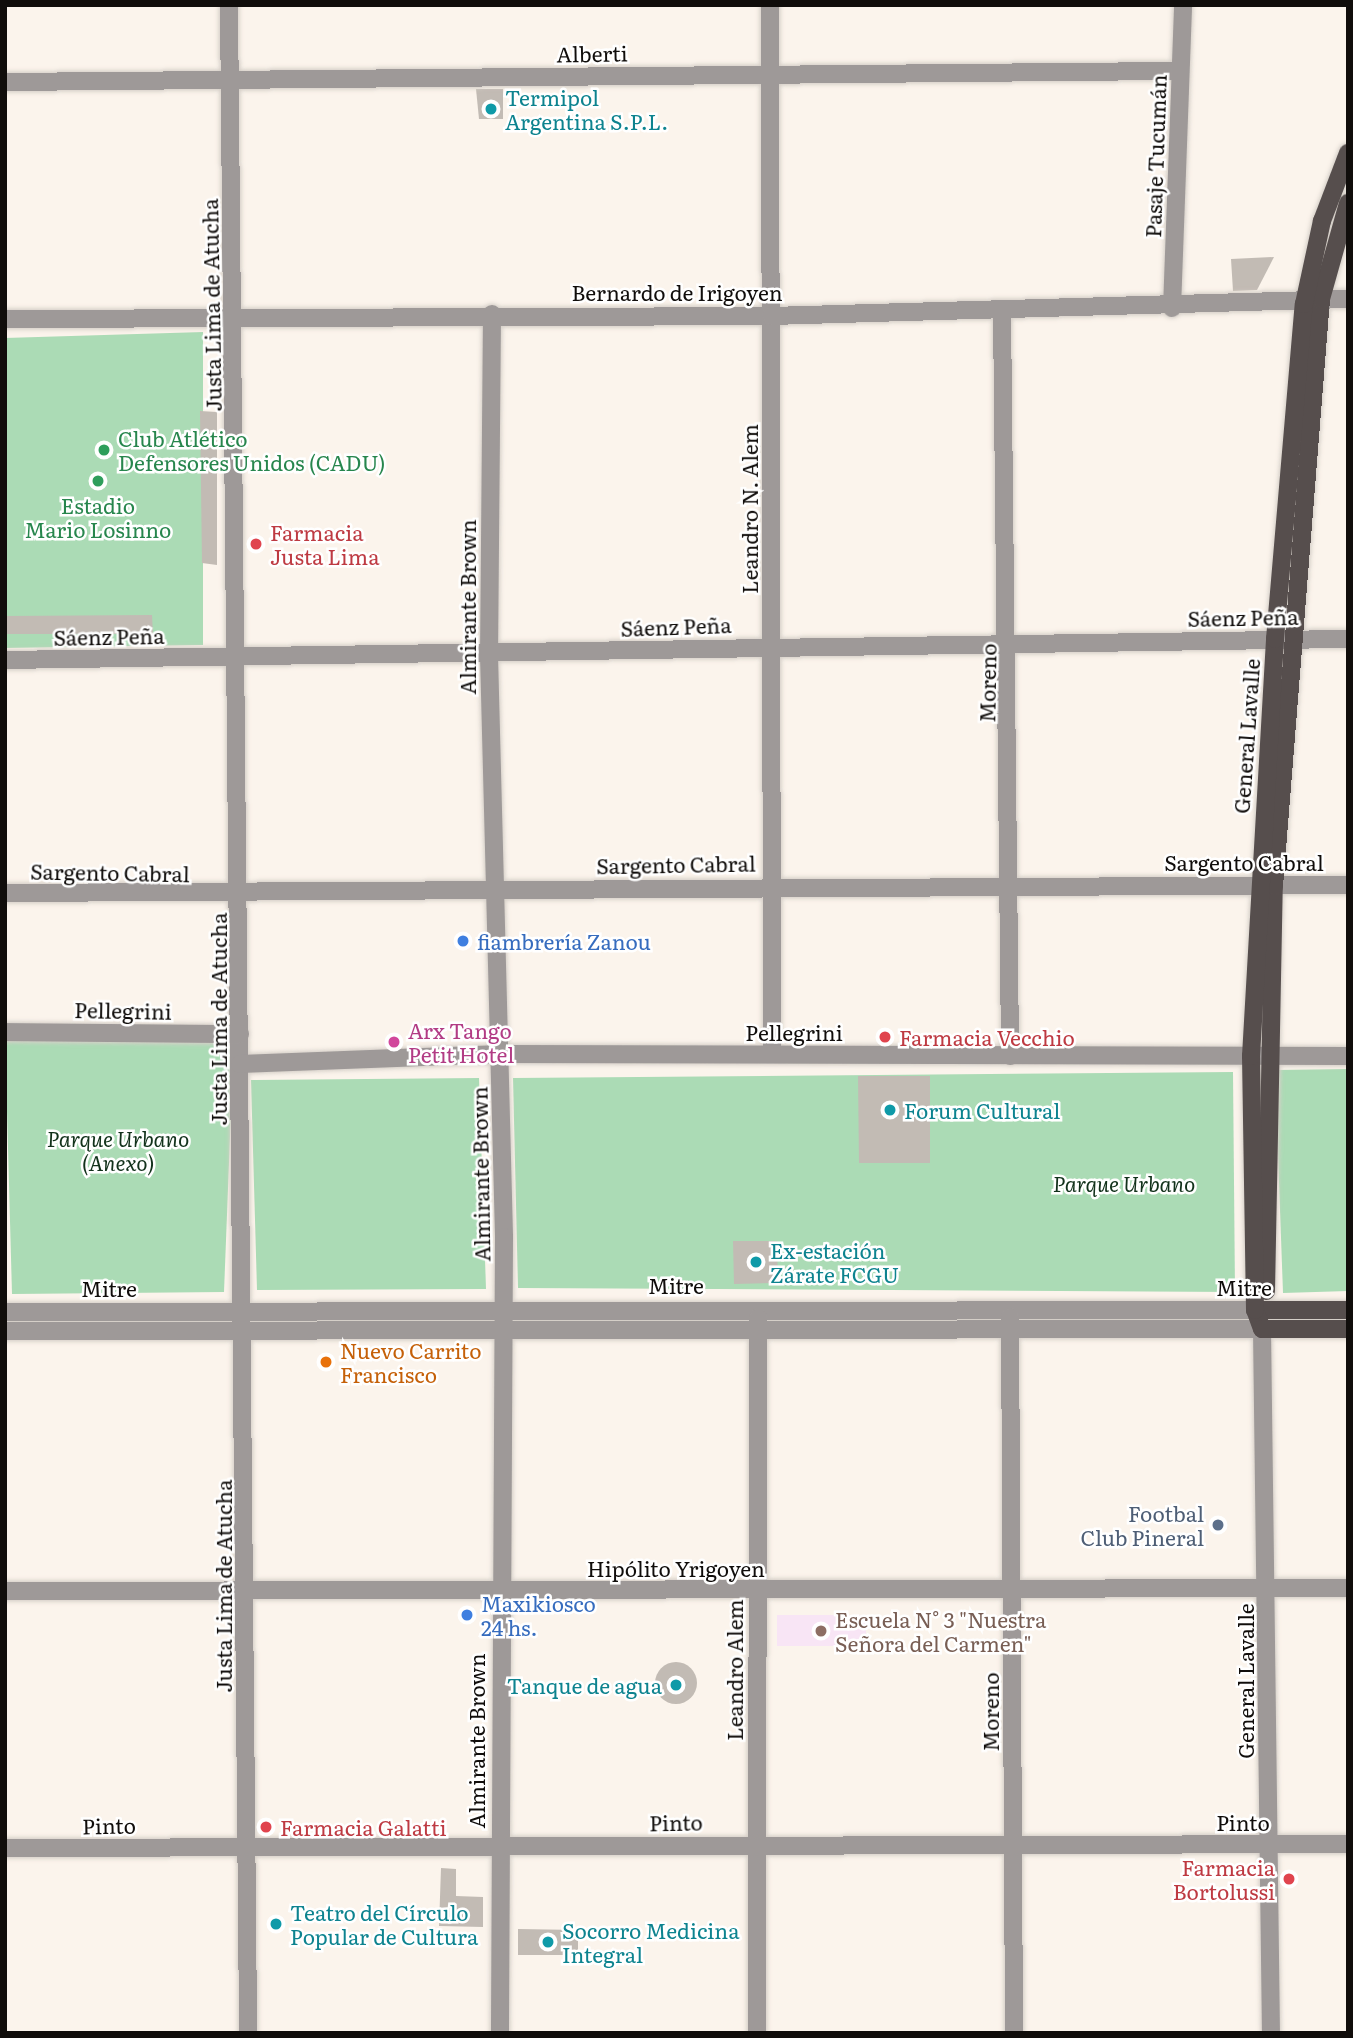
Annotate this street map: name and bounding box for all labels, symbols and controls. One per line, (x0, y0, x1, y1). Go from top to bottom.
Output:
street label: Alberti (556, 40, 628, 66)
street label: Pasaje Tucumán (1140, 74, 1170, 238)
place label: Termipol Argentina S.P.L. (505, 84, 668, 134)
marker: Termipol Argentina S.P.L. (483, 101, 499, 117)
street label: Justa Lima de Atucha (197, 198, 225, 412)
street label: Bernardo de Irigoyen (571, 279, 783, 305)
street label: Leandro N. Alem (736, 424, 762, 594)
place label: Club Atlético Defensores Unidos (CADU) (118, 425, 385, 475)
marker: Club Atlético Defensores Unidos (CADU) (96, 442, 112, 458)
marker: Estadio Mario Losinno (90, 473, 106, 489)
place label: Estadio Mario Losinno (25, 492, 171, 542)
place label: Farmacia Justa Lima (270, 519, 380, 569)
street label: Almirante Brown (454, 519, 480, 695)
marker: Farmacia Justa Lima (248, 536, 264, 552)
street label: Sáenz Peña (1187, 603, 1299, 631)
street label: Sáenz Peña (620, 611, 732, 641)
street label: Sáenz Peña (53, 622, 165, 650)
street label: Moreno (974, 643, 1000, 723)
street label: General Lavalle (1228, 658, 1264, 814)
street label: Sargento Cabral (1164, 849, 1324, 875)
street label: Sargento Cabral (596, 850, 756, 878)
street label: Sargento Cabral (30, 858, 190, 886)
street label: Justa Lima de Atucha (205, 912, 231, 1126)
place label: fiambrería Zanou (477, 928, 651, 954)
marker: fiambrería Zanou (455, 933, 471, 949)
street label: Pellegrini (74, 997, 172, 1023)
place label: Arx Tango Petit Hotel (408, 1017, 514, 1067)
street label: Pellegrini (745, 1019, 843, 1045)
place label: Farmacia Vecchio (899, 1024, 1075, 1050)
marker: Farmacia Vecchio (877, 1029, 893, 1045)
marker: Arx Tango Petit Hotel (386, 1034, 402, 1050)
street label: Almirante Brown (466, 1086, 494, 1262)
place label: Forum Cultural (904, 1097, 1060, 1123)
marker: Forum Cultural (882, 1102, 898, 1118)
park label: Parque Urbano (Anexo) (47, 1125, 189, 1175)
park label: Parque Urbano (1053, 1170, 1195, 1196)
place label: Ex-estación Zárate FCGU (770, 1237, 899, 1287)
marker: Ex-estación Zárate FCGU (748, 1254, 764, 1270)
street label: Mitre (648, 1272, 704, 1298)
street label: Mitre (1216, 1274, 1272, 1300)
street label: Mitre (81, 1275, 137, 1301)
place label: Nuevo Carrito Francisco (340, 1337, 482, 1387)
marker: Nuevo Carrito Francisco (318, 1354, 334, 1370)
street label: Justa Lima de Atucha (210, 1479, 236, 1693)
place label: Footbal Club Pineral (1081, 1500, 1204, 1550)
marker: Footbal Club Pineral (1210, 1517, 1226, 1533)
street label: Hipólito Yrigoyen (587, 1555, 765, 1581)
place label: Maxikiosco 24 hs. (481, 1590, 596, 1640)
street label: Leandro Alem (721, 1599, 747, 1741)
street label: General Lavalle (1232, 1603, 1258, 1759)
place label: Escuela N° 3 "Nuestra Señora del Carmen" (835, 1606, 1046, 1656)
marker: Maxikiosco 24 hs. (459, 1607, 475, 1623)
marker: Escuela N° 3 "Nuestra Señora del Carmen" (813, 1623, 829, 1639)
street label: Almirante Brown (463, 1653, 489, 1829)
place label: Tanque de agua (507, 1672, 662, 1698)
street label: Moreno (977, 1672, 1003, 1752)
marker: Tanque de agua (668, 1677, 684, 1693)
street label: Pinto (649, 1809, 703, 1835)
street label: Pinto (1216, 1809, 1270, 1835)
street label: Pinto (82, 1812, 136, 1838)
place label: Farmacia Galatti (280, 1814, 446, 1840)
marker: Farmacia Galatti (258, 1819, 274, 1835)
place label: Farmacia Bortolussi (1173, 1854, 1275, 1904)
marker: Farmacia Bortolussi (1281, 1871, 1297, 1887)
place label: Teatro del Círculo Popular de Cultura (290, 1899, 478, 1949)
marker: Teatro del Círculo Popular de Cultura (268, 1916, 284, 1932)
place label: Socorro Medicina Integral (562, 1917, 740, 1967)
marker: Socorro Medicina Integral (540, 1934, 556, 1950)

